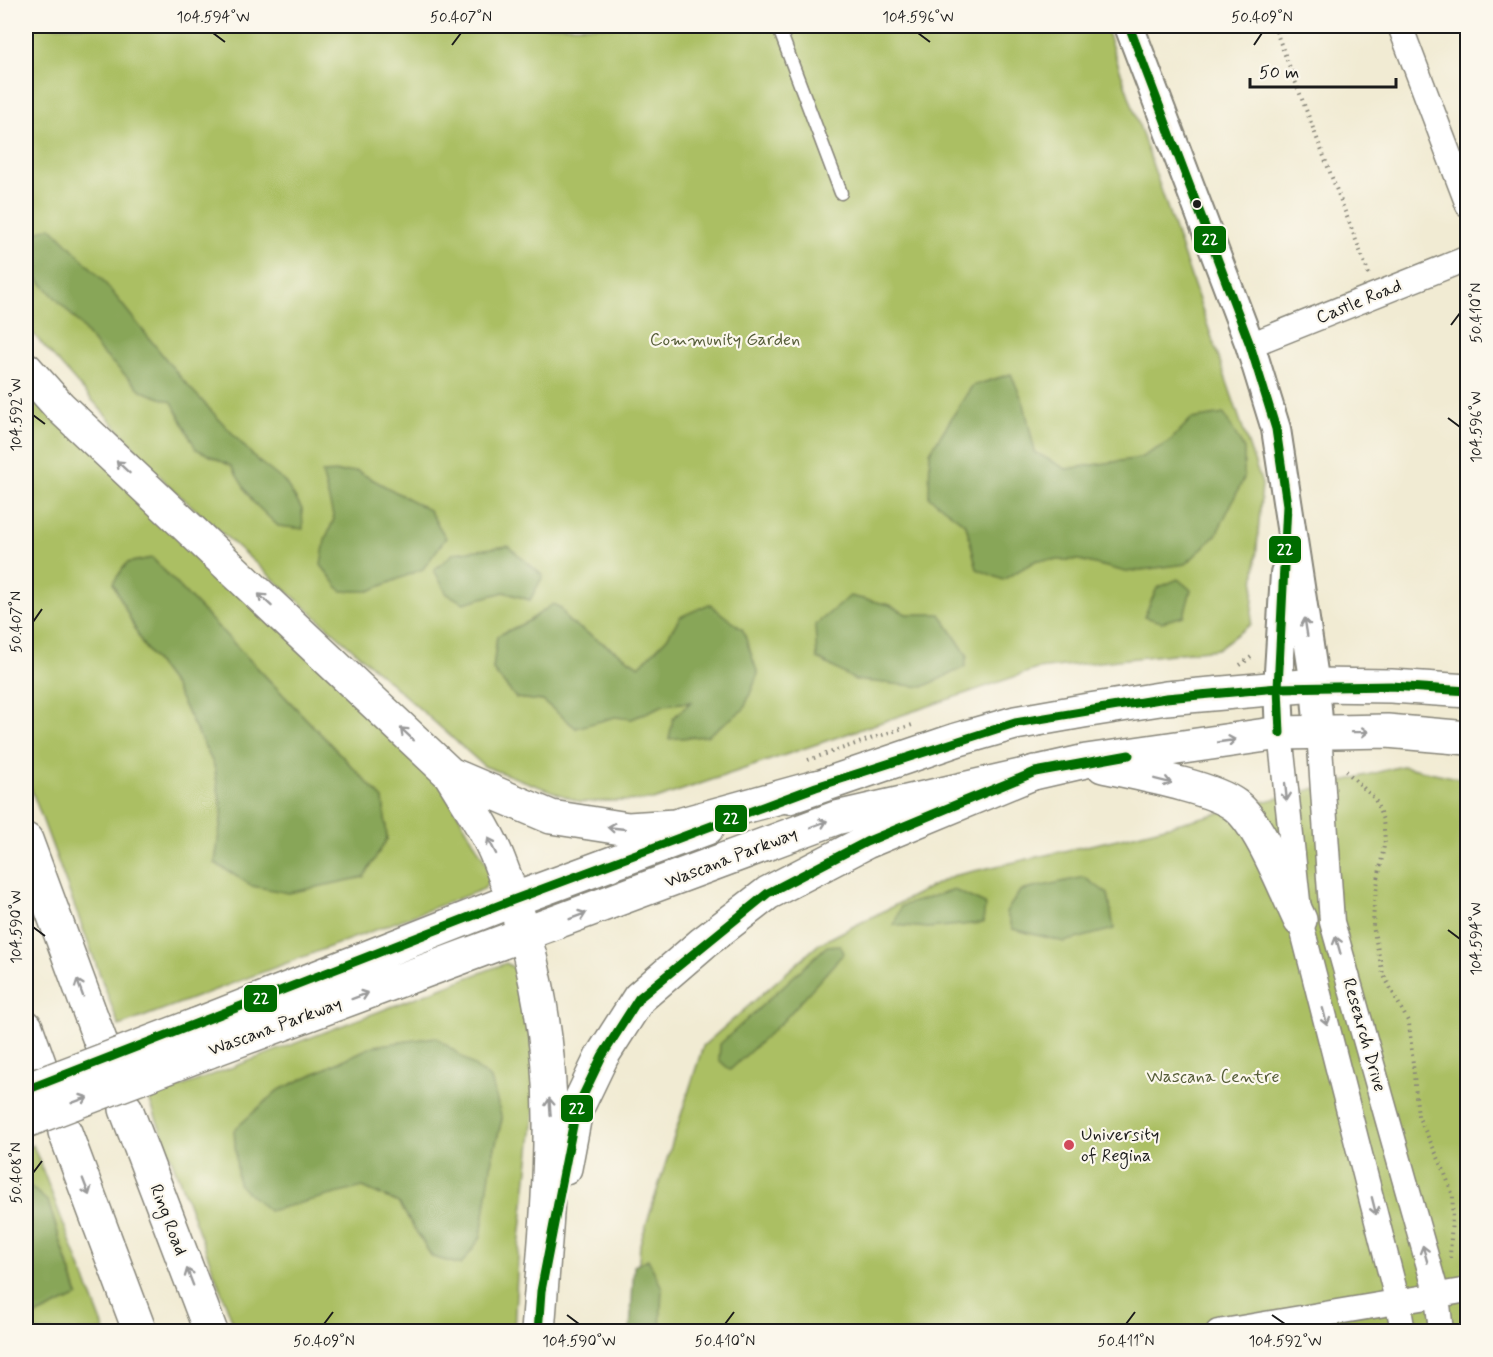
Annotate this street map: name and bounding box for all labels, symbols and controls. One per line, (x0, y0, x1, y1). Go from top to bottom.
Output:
text: 104.594°W (176, 8, 250, 28)
text: 50.407°N (430, 8, 492, 28)
text: 104.596°W (882, 8, 954, 28)
text: 50.409°N (1231, 8, 1293, 28)
scale bar (1250, 51, 1396, 89)
text: 50 m (1259, 61, 1299, 85)
unlabelled marker (1191, 198, 1203, 210)
line badge: 22 (1193, 225, 1227, 254)
text: 22 (1202, 230, 1218, 251)
street label: Castle Road (1313, 274, 1405, 330)
text: 50.410°N (1467, 283, 1487, 343)
park label: Community Garden (650, 328, 800, 352)
text: 104.592°W (7, 378, 27, 452)
text: 104.596°W (1467, 391, 1487, 463)
one-way arrow (116, 459, 131, 474)
line badge: 22 (1268, 535, 1302, 564)
text: 22 (1277, 540, 1293, 561)
text: 50.407°N (7, 591, 27, 653)
one-way arrow (258, 593, 273, 607)
one-way arrow (1301, 618, 1312, 638)
one-way arrow (400, 726, 415, 741)
one-way arrow (1349, 726, 1369, 738)
one-way arrow (1217, 736, 1237, 747)
one-way arrow (1154, 776, 1173, 787)
one-way arrow (1281, 781, 1292, 801)
line badge: 22 (714, 804, 748, 833)
text: 22 (723, 809, 739, 830)
one-way arrow (809, 818, 828, 829)
one-way arrow (607, 822, 626, 833)
street label: Wascana Parkway (661, 822, 801, 894)
one-way arrow (486, 837, 497, 855)
text: 104.590°W (7, 890, 27, 964)
text: 104.594°W (1467, 902, 1487, 976)
one-way arrow (568, 909, 587, 920)
one-way arrow (1332, 936, 1344, 955)
street label: Research Drive (1336, 976, 1392, 1094)
one-way arrow (74, 979, 85, 998)
line badge: 22 (243, 984, 278, 1013)
text: 22 (253, 989, 269, 1010)
one-way arrow (350, 990, 369, 1001)
street label: Wascana Parkway (205, 992, 345, 1062)
one-way arrow (1320, 1008, 1332, 1027)
park label: Wascana Centre (1146, 1065, 1280, 1089)
one-way arrow (70, 1094, 89, 1105)
line badge: 22 (560, 1094, 594, 1123)
one-way arrow (544, 1097, 555, 1117)
text: 22 (569, 1099, 585, 1120)
place label: University of Regina (1081, 1123, 1159, 1169)
marker: University of Regina (1062, 1138, 1076, 1152)
text: 50.408°N (7, 1142, 27, 1204)
one-way arrow (81, 1177, 92, 1196)
street label: Ring Road (143, 1181, 193, 1259)
one-way arrow (1368, 1197, 1380, 1216)
one-way arrow (1419, 1245, 1430, 1264)
one-way arrow (184, 1268, 195, 1287)
text: 50.409°N (293, 1332, 355, 1352)
text: 104.590°W (542, 1332, 616, 1352)
text: 50.410°N (695, 1332, 755, 1352)
text: 50.411°N (1097, 1332, 1155, 1352)
text: 104.592°W (1248, 1332, 1322, 1352)

